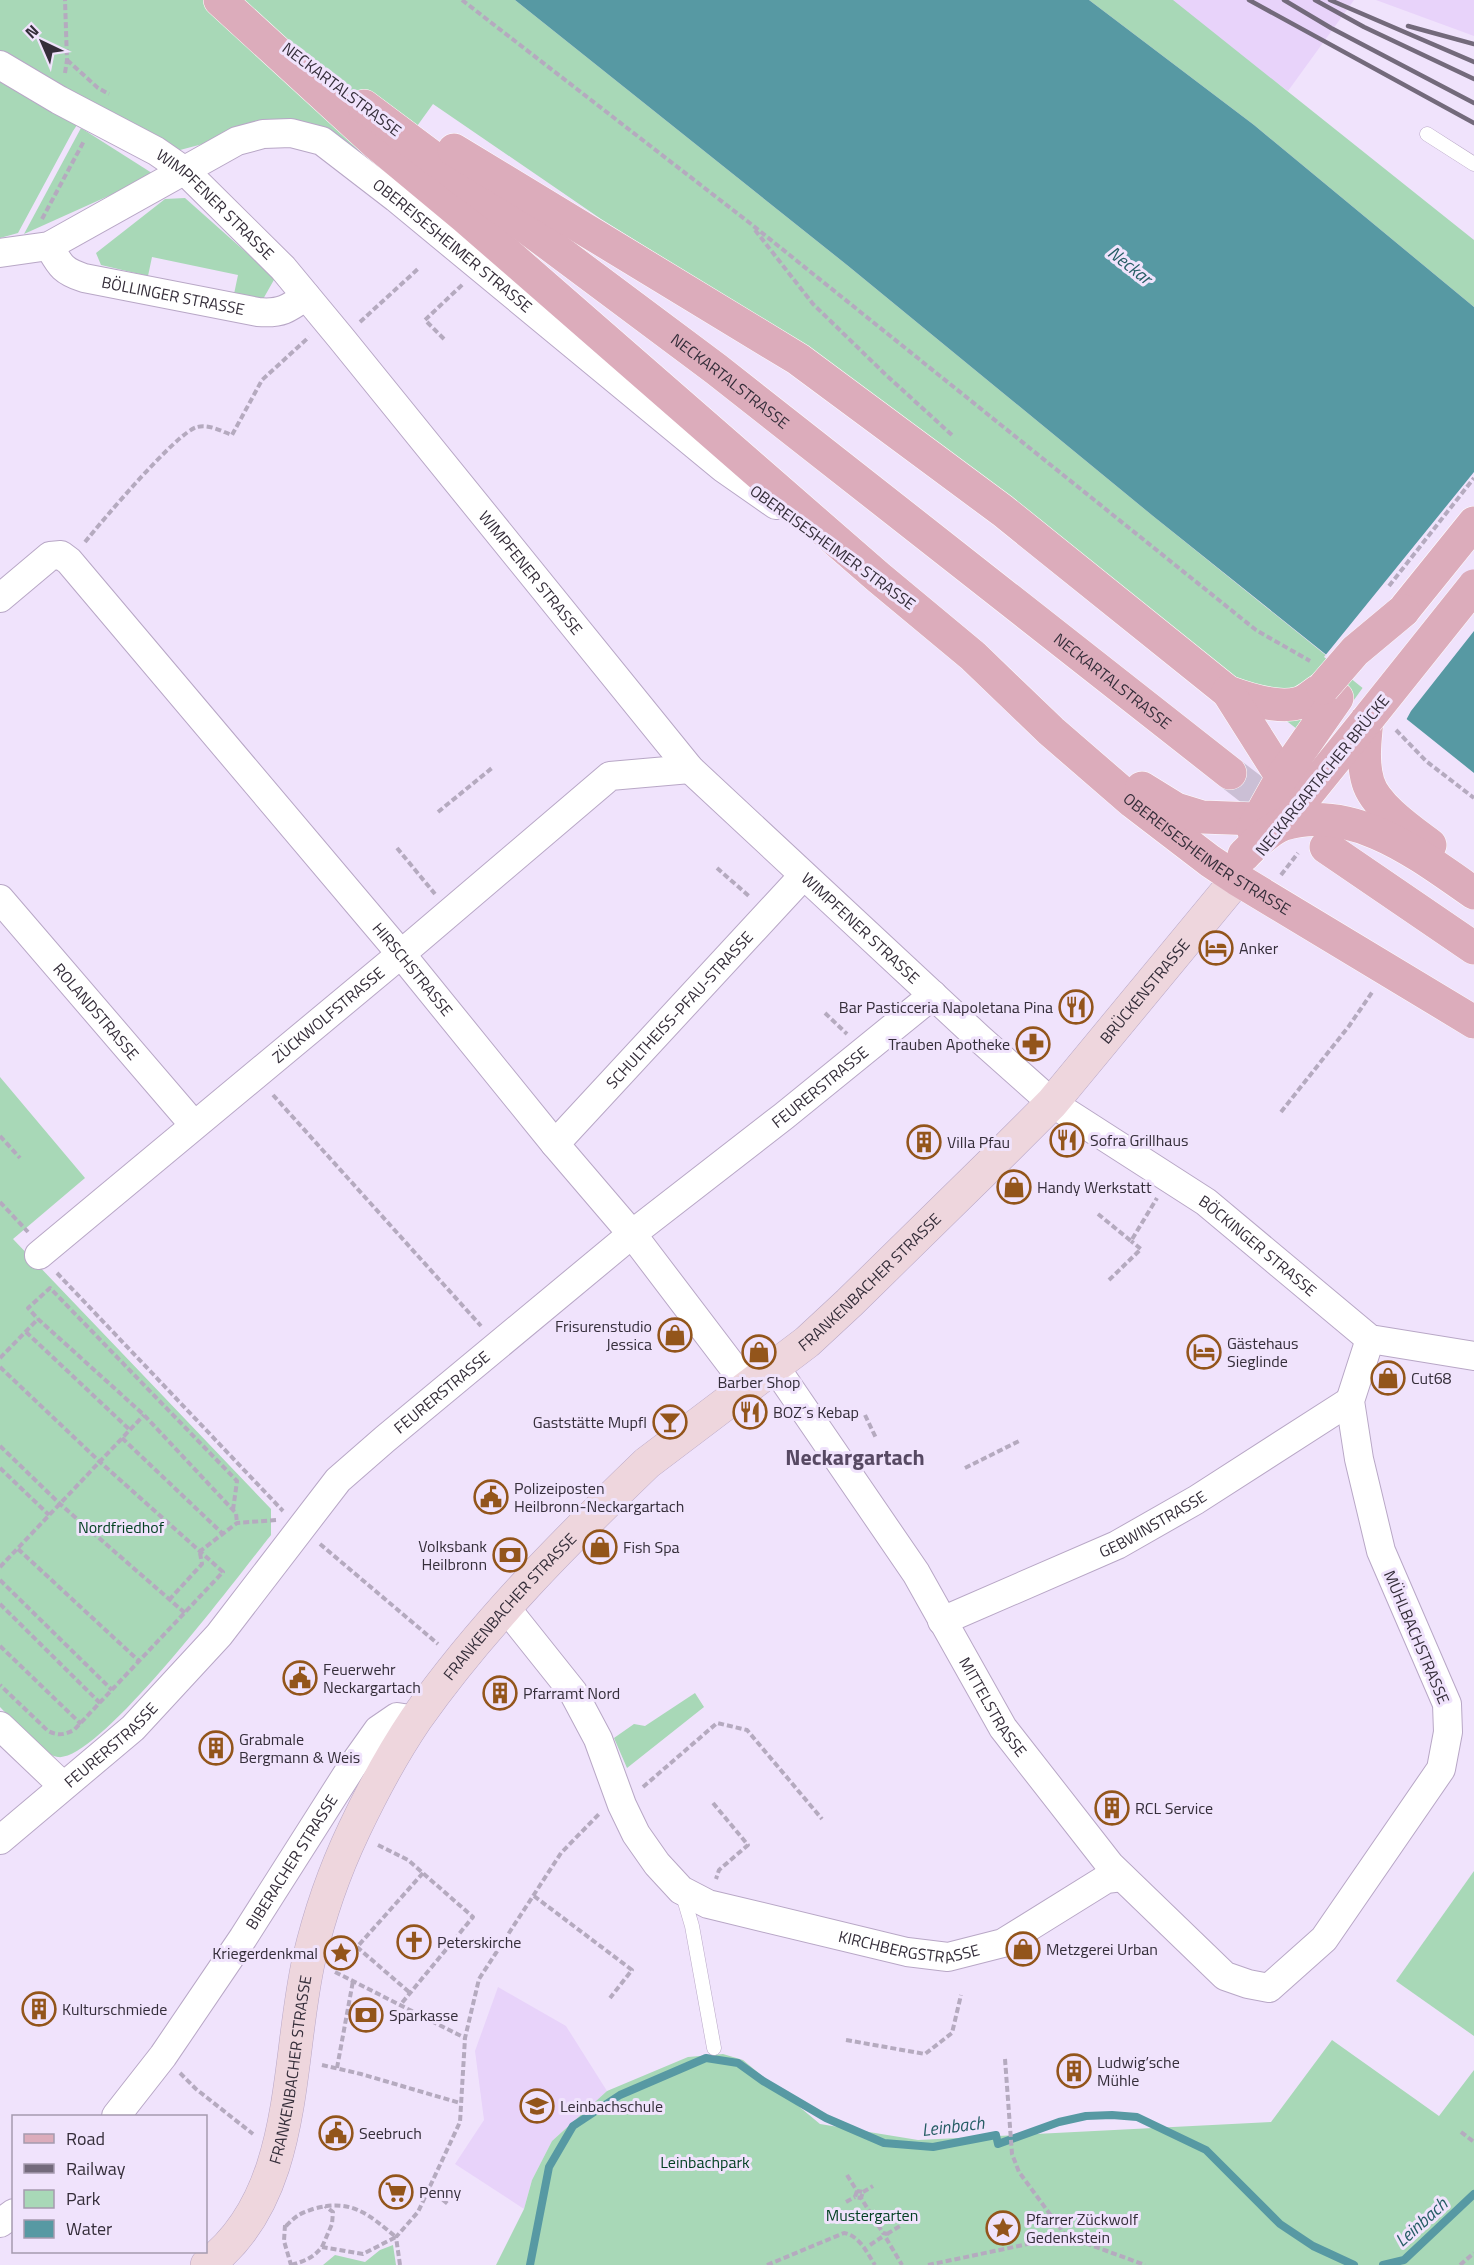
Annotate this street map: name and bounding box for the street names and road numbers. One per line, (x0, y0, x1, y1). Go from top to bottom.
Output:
street label: NECKARTALSTRASSE (277, 36, 407, 142)
street label: WIMPFENER STRASSE (152, 143, 280, 265)
street label: OBEREISESHEIMER STRASSE (368, 173, 538, 318)
street label: BÖLLINGER STRASSE (100, 270, 247, 321)
street label: NECKARTALSTRASSE (666, 327, 795, 435)
street label: OBEREISESHEIMER STRASSE (745, 479, 921, 615)
street label: WIMPFENER STRASSE (473, 505, 589, 640)
street label: NECKARTALSTRASSE (1049, 627, 1177, 735)
street label: NECKARGARTACHER BRÜCKE (1249, 689, 1395, 861)
street label: OBEREISESHEIMER STRASSE (1118, 787, 1296, 921)
street label: WIMPFENER STRASSE (796, 867, 925, 989)
street label: HIRSCHSTRASSE (367, 917, 459, 1021)
street label: SCHULTHEISS-PFAU-STRASSE (600, 925, 759, 1094)
street label: BRÜCKENSTRASSE (1094, 933, 1195, 1049)
street label: ROLANDSTRASSE (48, 957, 145, 1065)
street label: ZÜCKWOLFSTRASSE (267, 961, 390, 1069)
street label: FEURERSTRASSE (766, 1040, 874, 1134)
street label: BÖCKINGER STRASSE (1194, 1189, 1322, 1302)
street label: FRANKENBACHER STRASSE (793, 1207, 947, 1357)
street label: FEURERSTRASSE (388, 1345, 495, 1439)
street label: GEBWINSTRASSE (1095, 1484, 1211, 1563)
street label: FRANKENBACHER STRASSE (437, 1527, 582, 1685)
street label: MÜHLBACHSTRASSE (1378, 1566, 1456, 1708)
street label: MITTELSTRASSE (953, 1652, 1033, 1762)
street label: FEURERSTRASSE (59, 1697, 163, 1793)
street label: BIBERACHER STRASSE (239, 1789, 343, 1934)
street label: KIRCHBERGSTRASSE (836, 1924, 982, 1969)
street label: FRANKENBACHER STRASSE (262, 1973, 317, 2167)

